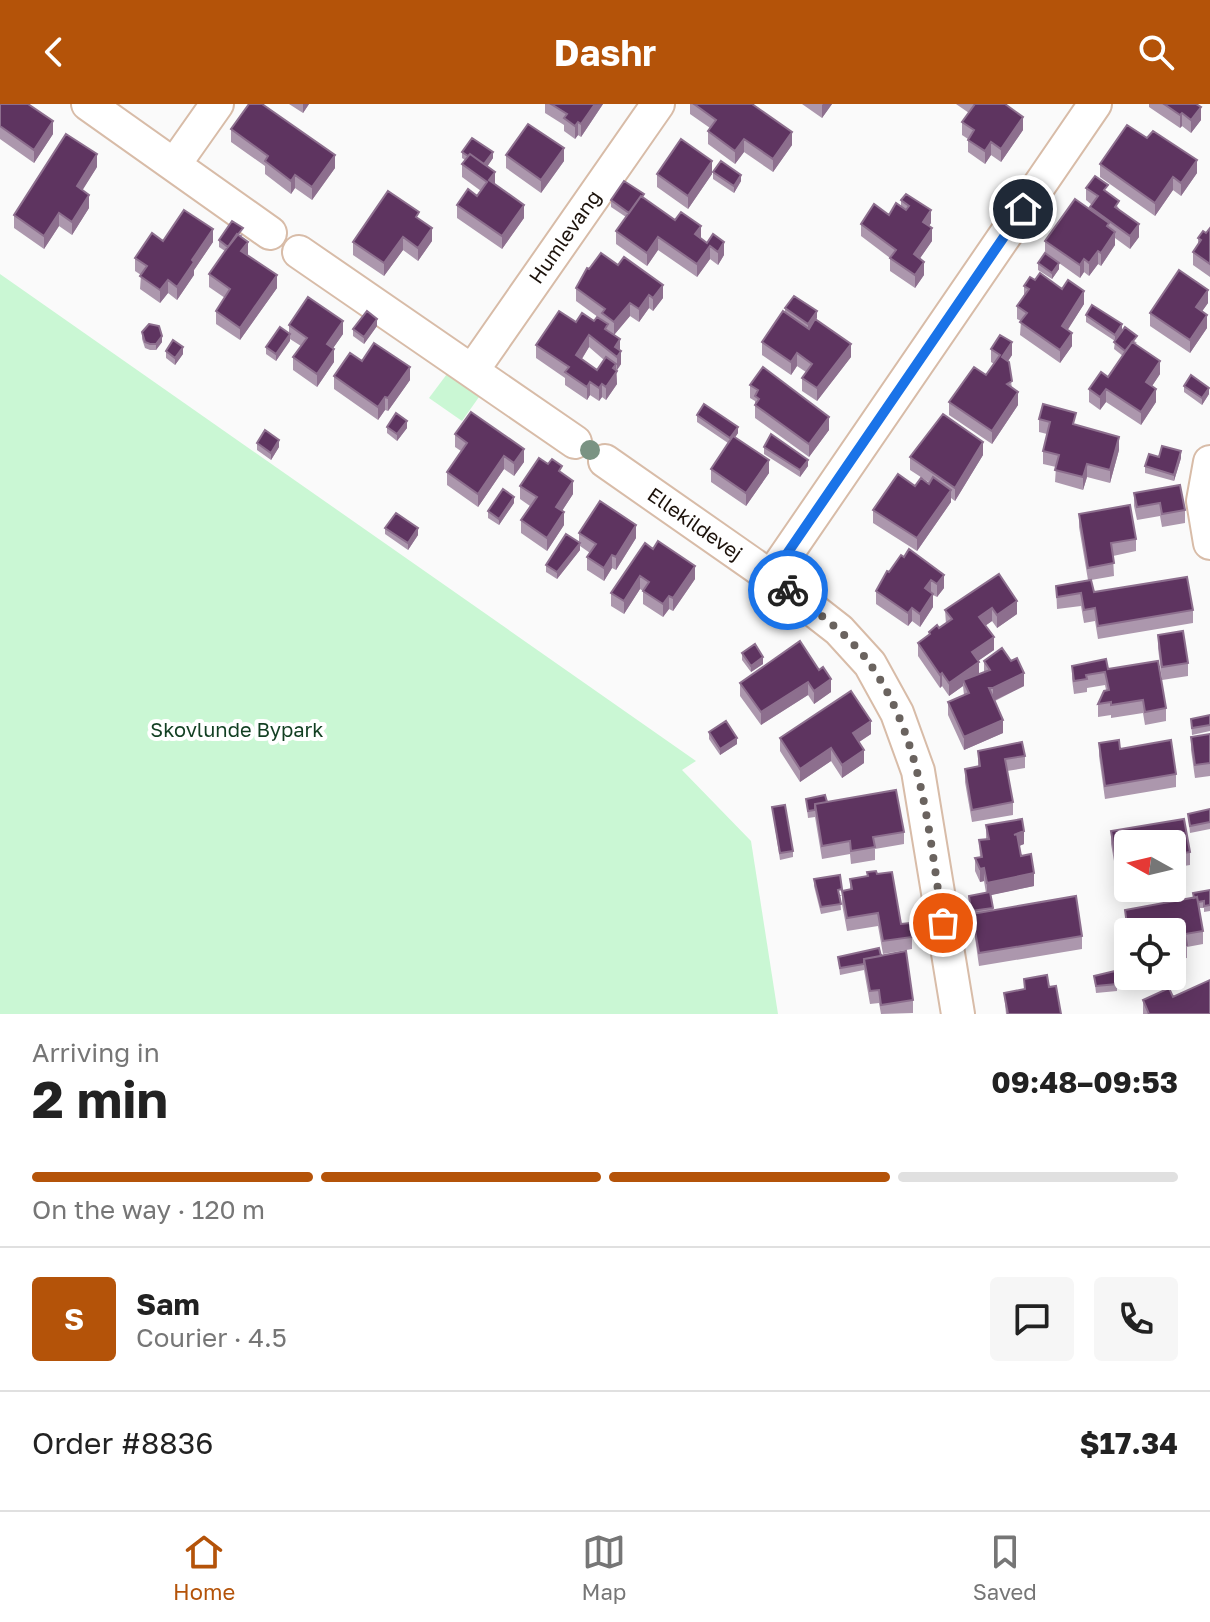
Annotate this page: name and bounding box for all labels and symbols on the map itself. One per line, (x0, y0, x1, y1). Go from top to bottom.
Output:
pin (989, 175, 1057, 243)
street label: Humlevang (523, 185, 605, 288)
street label: Ellekildevej (643, 482, 748, 565)
courier (748, 550, 828, 630)
park label: Skovlunde Bypark (150, 717, 324, 741)
north arrow (1114, 830, 1186, 902)
pin (909, 889, 977, 957)

